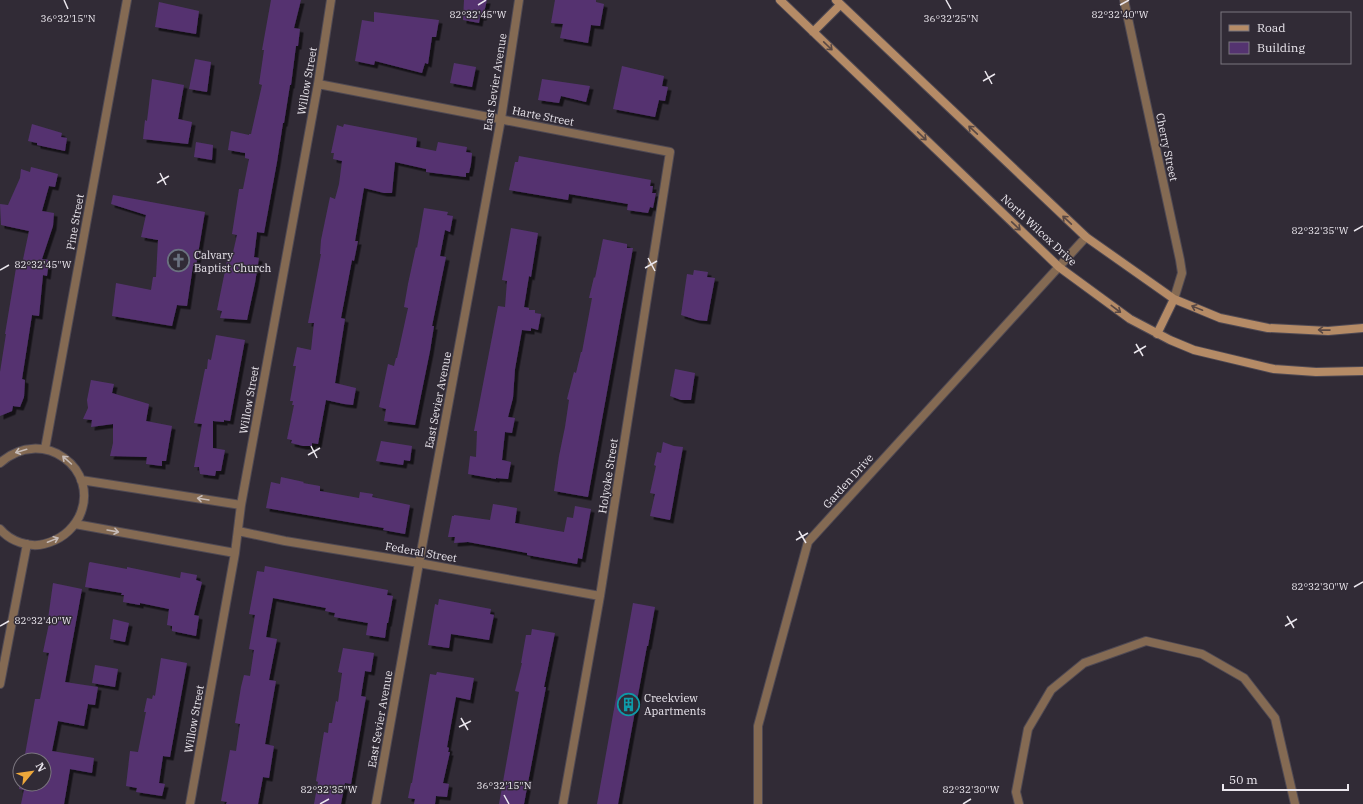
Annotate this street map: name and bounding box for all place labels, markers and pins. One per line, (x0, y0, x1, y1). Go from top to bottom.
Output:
church icon: Calvary Baptist Church (165, 248, 191, 274)
place label: Calvary Baptist Church (194, 248, 272, 275)
building icon: Creekview Apartments (615, 691, 641, 717)
place label: Creekview Apartments (644, 691, 706, 718)

